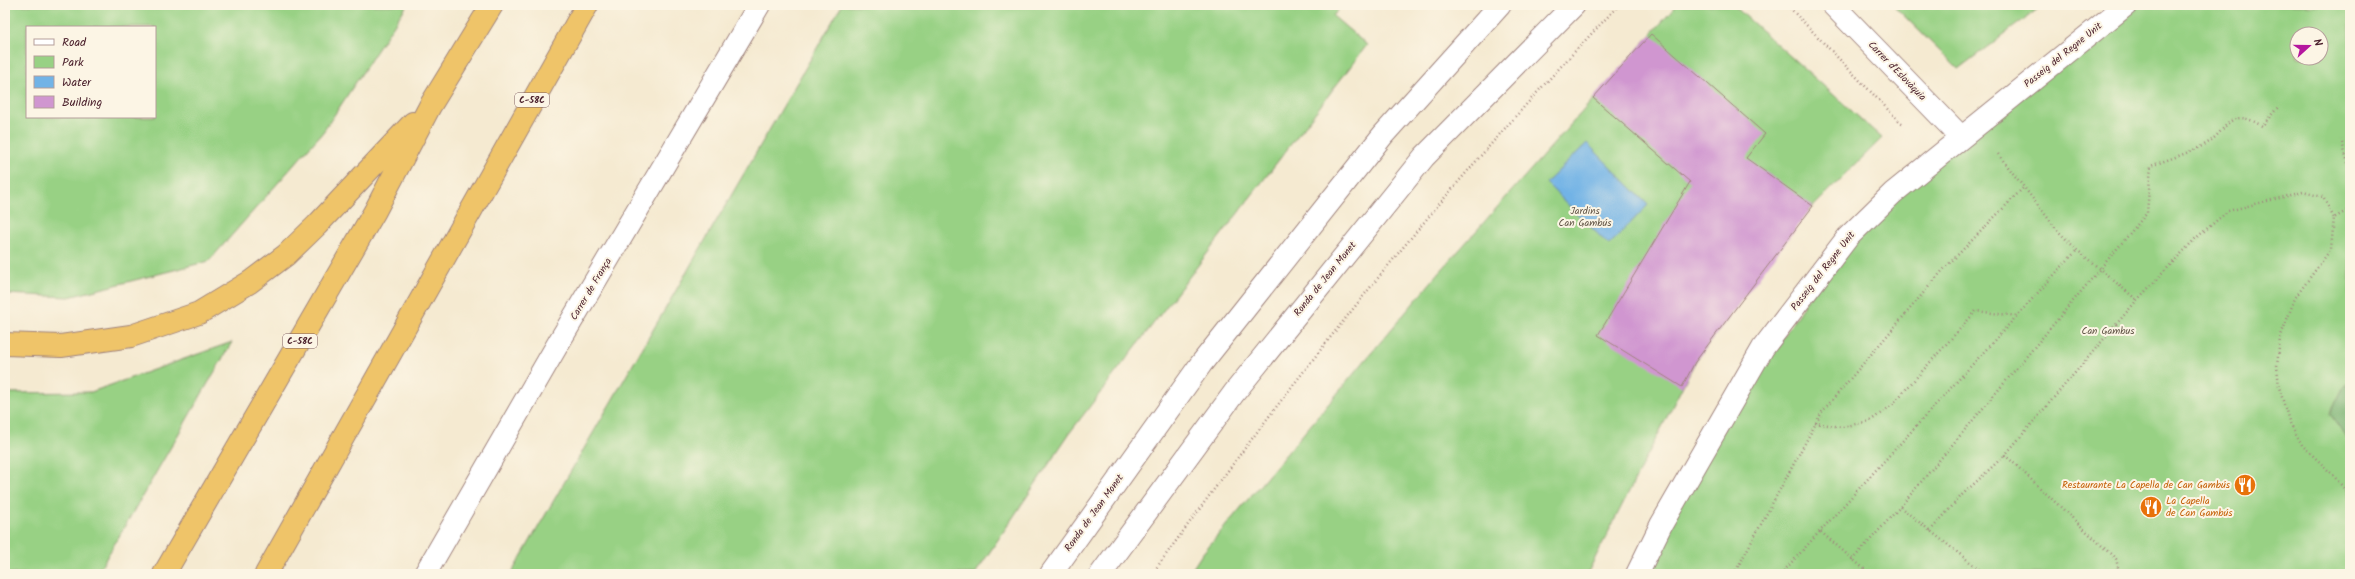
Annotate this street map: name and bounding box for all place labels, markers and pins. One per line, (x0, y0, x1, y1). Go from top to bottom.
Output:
restaurant icon: Restaurante La Capella de Can Gambús (2232, 472, 2258, 498)
place label: Restaurante La Capella de Can Gambús (2062, 477, 2231, 493)
place label: La Capella de Can Gambús (2166, 493, 2233, 521)
restaurant icon: La Capella de Can Gambús (2138, 494, 2164, 520)

